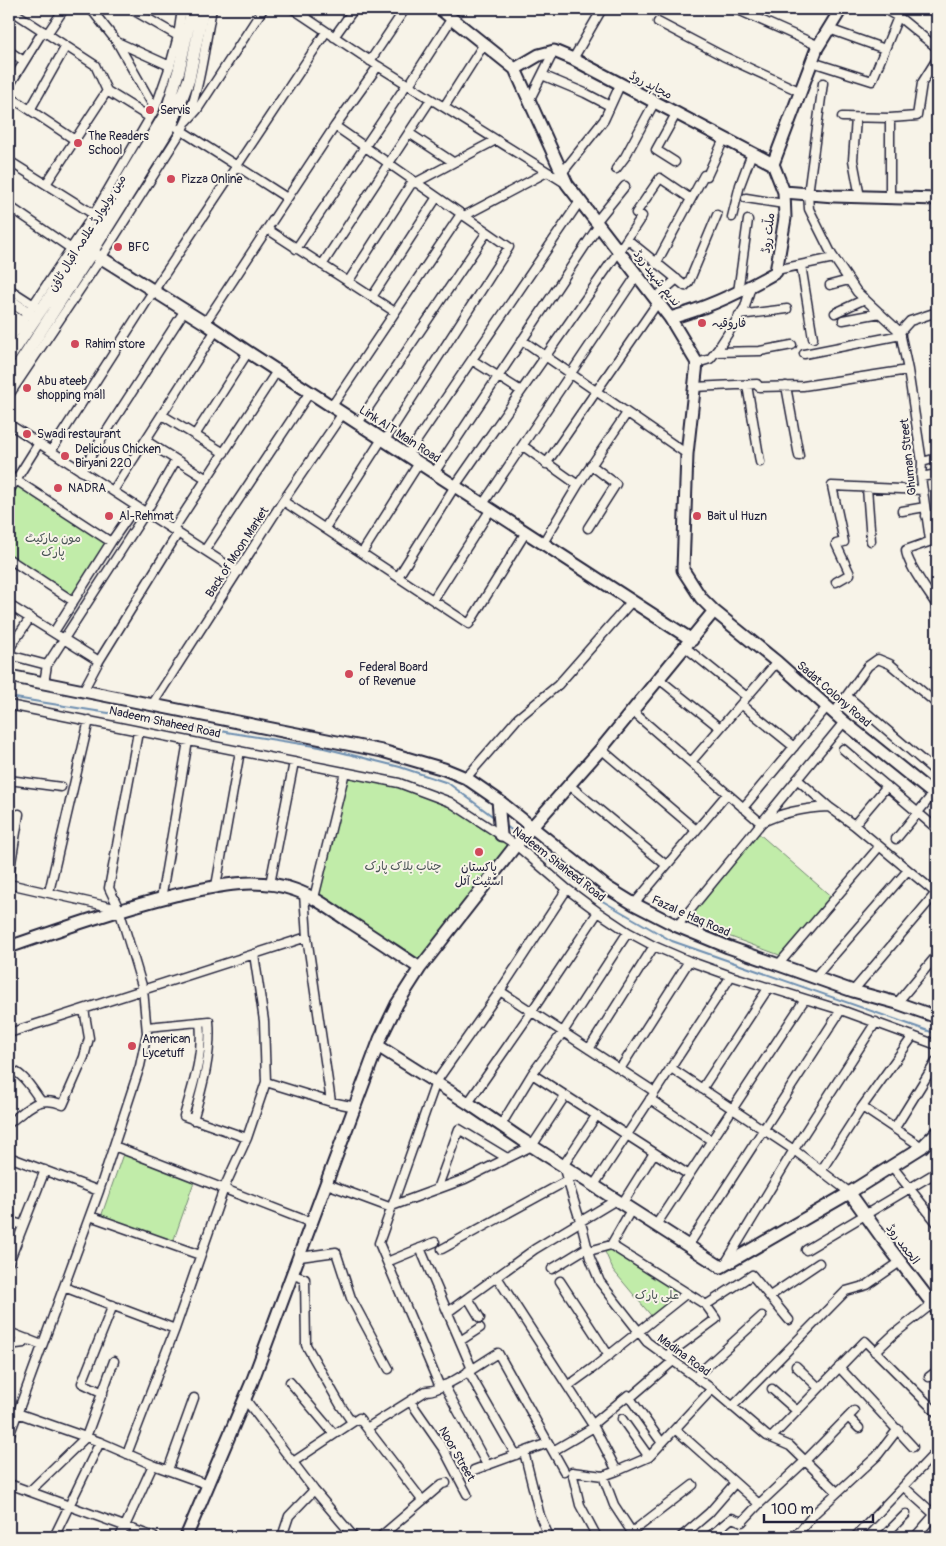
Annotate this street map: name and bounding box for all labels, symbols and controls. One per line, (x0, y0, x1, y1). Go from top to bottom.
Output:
street label: مجاہد روڈ (626, 68, 675, 103)
place label: Servis (160, 103, 191, 118)
marker: Servis (144, 104, 156, 116)
place label: The Readers School (88, 129, 149, 158)
marker: The Readers School (72, 137, 84, 149)
street label: مین بولیوارڈ علامہ اقبال ٹاؤن (45, 172, 130, 295)
place label: Pizza Online (181, 172, 243, 187)
marker: Pizza Online (165, 173, 177, 185)
street label: ملّت روڈ (756, 212, 778, 254)
place label: BFC (128, 240, 149, 255)
marker: BFC (112, 241, 124, 253)
street label: ندیم شہید روڈ (629, 247, 683, 310)
place label: فاروقیہ (712, 316, 746, 331)
marker: فاروقیہ (696, 317, 708, 329)
place label: Rahim store (85, 337, 145, 352)
marker: Rahim store (69, 338, 81, 350)
place label: Abu ateeb shopping mall (37, 374, 105, 403)
marker: Abu ateeb shopping mall (21, 382, 33, 394)
street label: Link AIT Main Road (356, 403, 443, 466)
street label: Ghuman Street (897, 418, 920, 496)
place label: Swadi restaurant (37, 427, 121, 442)
marker: Swadi restaurant (21, 428, 33, 440)
place label: Delicious Chicken Biryani 220 (75, 442, 161, 471)
marker: Delicious Chicken Biryani 220 (59, 450, 71, 462)
place label: NADRA (68, 481, 106, 496)
marker: NADRA (52, 482, 64, 494)
street label: Back of Moon Market (203, 504, 272, 600)
place label: Al-Rehmat (119, 509, 174, 524)
place label: Bait ul Huzn (707, 509, 767, 524)
marker: Al-Rehmat (103, 510, 115, 522)
marker: Bait ul Huzn (691, 510, 703, 522)
park label: مون مارکیٹ پارک (25, 531, 81, 560)
street label: Sadat Colony Road (794, 658, 874, 731)
place label: Federal Board of Revenue (359, 660, 428, 689)
marker: Federal Board of Revenue (343, 668, 355, 680)
street label: Nadeem Shaheed Road (108, 703, 222, 742)
street label: Nadeem Shaheed Road (509, 823, 608, 905)
marker: پاکستان اسٹیٹ آئل (473, 846, 485, 858)
park label: چناب بلاک پارک (364, 859, 442, 874)
place label: پاکستان اسٹیٹ آئل (455, 860, 503, 889)
street label: Fazal e Haq Road (649, 892, 732, 940)
place label: American Lycetuff (142, 1032, 191, 1061)
marker: American Lycetuff (126, 1040, 138, 1052)
street label: الحمد روڈ (883, 1221, 923, 1267)
park label: علی پارک (635, 1288, 679, 1303)
street label: Madina Road (654, 1331, 713, 1380)
street label: Noor Street (435, 1424, 478, 1484)
scale bar (764, 1491, 872, 1523)
text: 100 m (771, 1500, 814, 1519)

